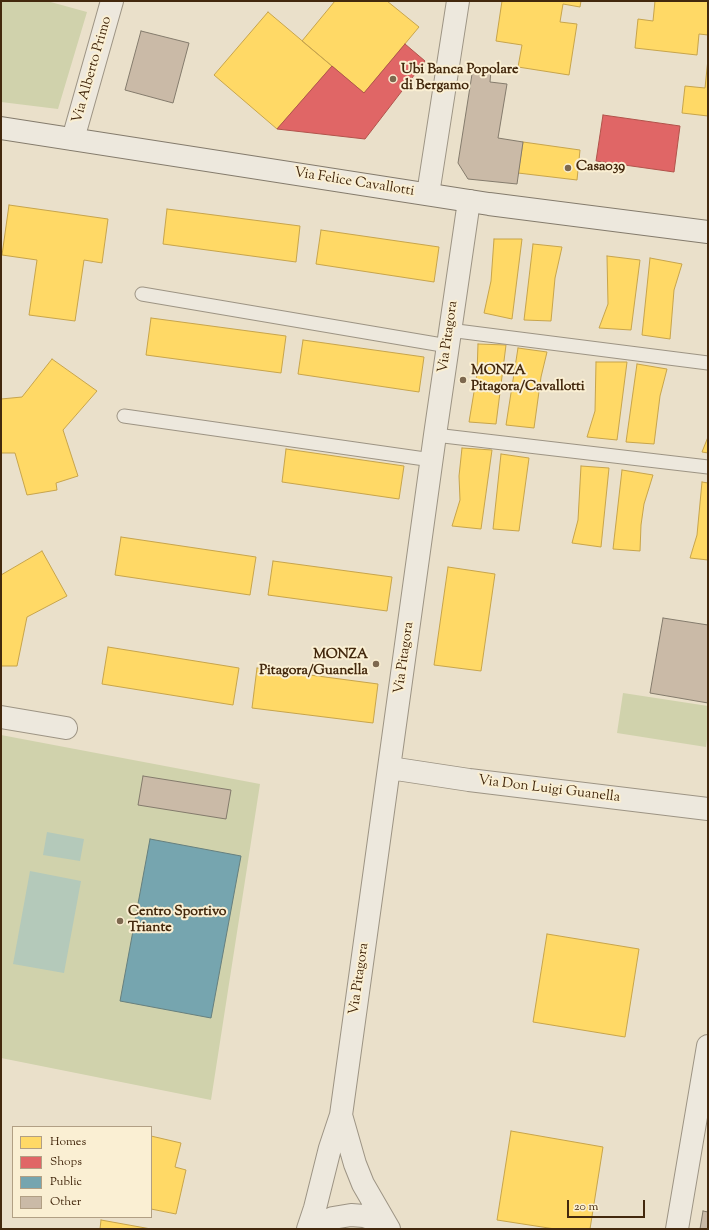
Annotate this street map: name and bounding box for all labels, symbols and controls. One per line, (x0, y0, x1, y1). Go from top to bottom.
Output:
street label: Via Alberto Primo (70, 15, 116, 125)
place label: Ubi Banca Popolare di Bergamo (401, 63, 519, 96)
marker: Ubi Banca Popolare di Bergamo (388, 74, 398, 84)
place label: Casa039 (576, 160, 625, 176)
marker: Casa039 (563, 163, 573, 173)
street label: Via Felice Cavallotti (293, 165, 415, 201)
street label: Via Pitagora (436, 300, 462, 374)
place label: MONZA Pitagora/Cavallotti (471, 364, 585, 396)
marker: MONZA Pitagora/Cavallotti (458, 375, 468, 385)
street label: Via Pitagora (392, 621, 418, 695)
place label: MONZA Pitagora/Guanella (259, 648, 368, 680)
marker: MONZA Pitagora/Guanella (371, 659, 381, 669)
street label: Via Don Luigi Guanella (477, 773, 621, 807)
place label: Centro Sportivo Triante (128, 905, 227, 938)
marker: Centro Sportivo Triante (115, 916, 125, 926)
street label: Via Pitagora (347, 942, 373, 1016)
legend (12, 1126, 152, 1218)
text: Homes (50, 1133, 86, 1151)
text: Shops (50, 1153, 82, 1171)
text: Public (50, 1173, 82, 1191)
scale bar (569, 1192, 647, 1218)
text: Other (50, 1193, 81, 1211)
text: 20 m (574, 1198, 598, 1216)

